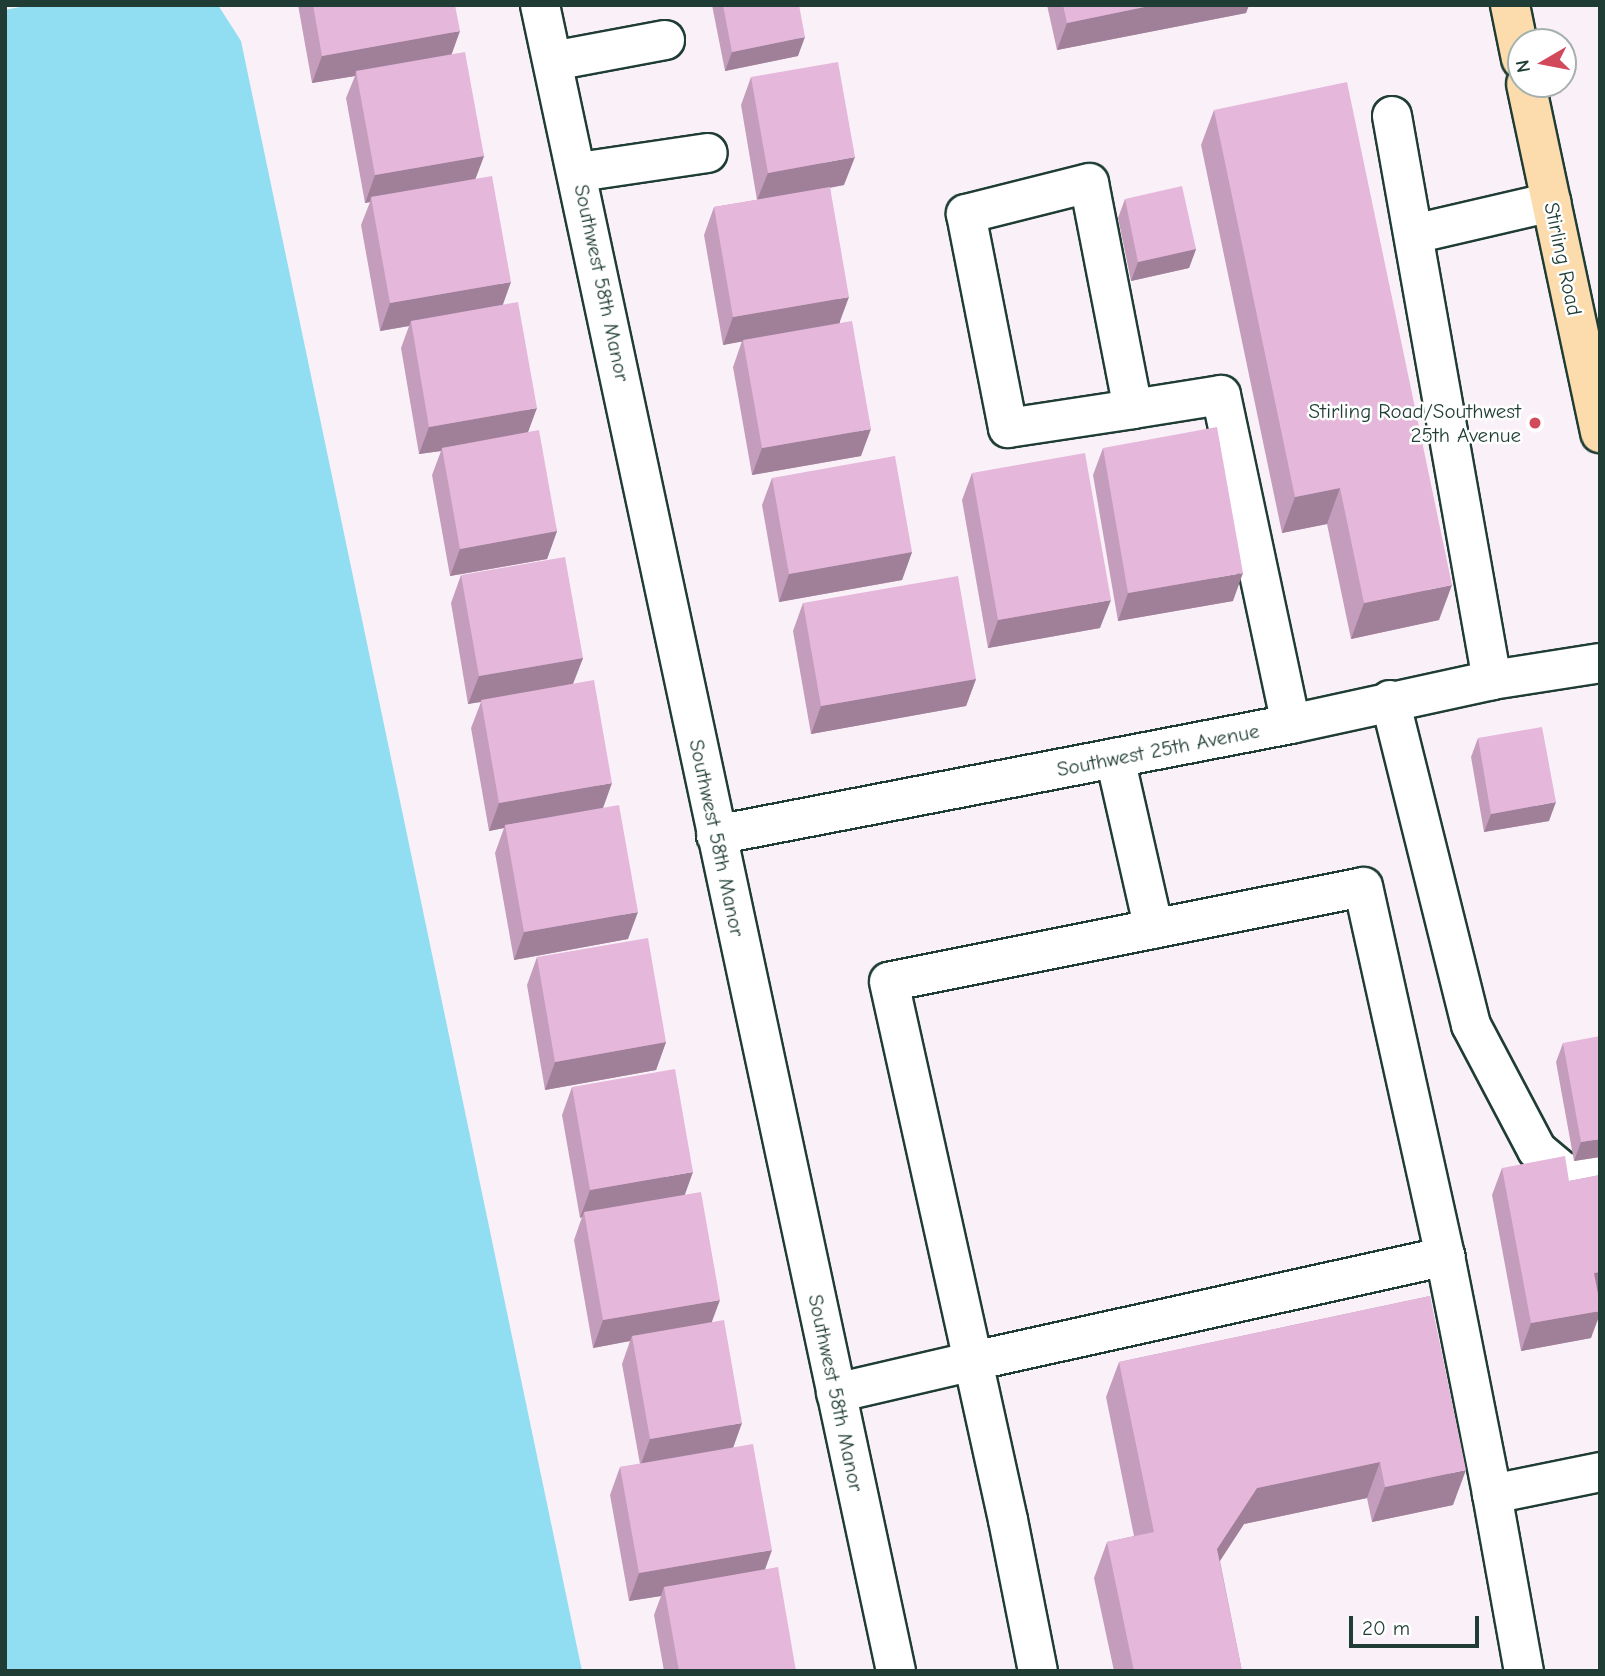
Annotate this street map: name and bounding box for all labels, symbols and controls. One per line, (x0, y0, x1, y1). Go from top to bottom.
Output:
north arrow (1507, 28, 1577, 98)
text: N (1511, 58, 1535, 74)
street label: Southwest 58th Manor (569, 182, 635, 384)
street label: Stirling Road (1539, 200, 1587, 318)
place label: Stirling Road/Southwest 25th Avenue (1309, 398, 1521, 448)
marker: Stirling Road/Southwest 25th Avenue (1527, 415, 1543, 431)
street label: Southwest 25th Avenue (1055, 718, 1261, 782)
street label: Southwest 58th Manor (684, 737, 750, 939)
street label: Southwest 58th Manor (803, 1292, 869, 1494)
scale bar (1353, 1602, 1482, 1646)
text: 20 m (1362, 1616, 1410, 1640)

